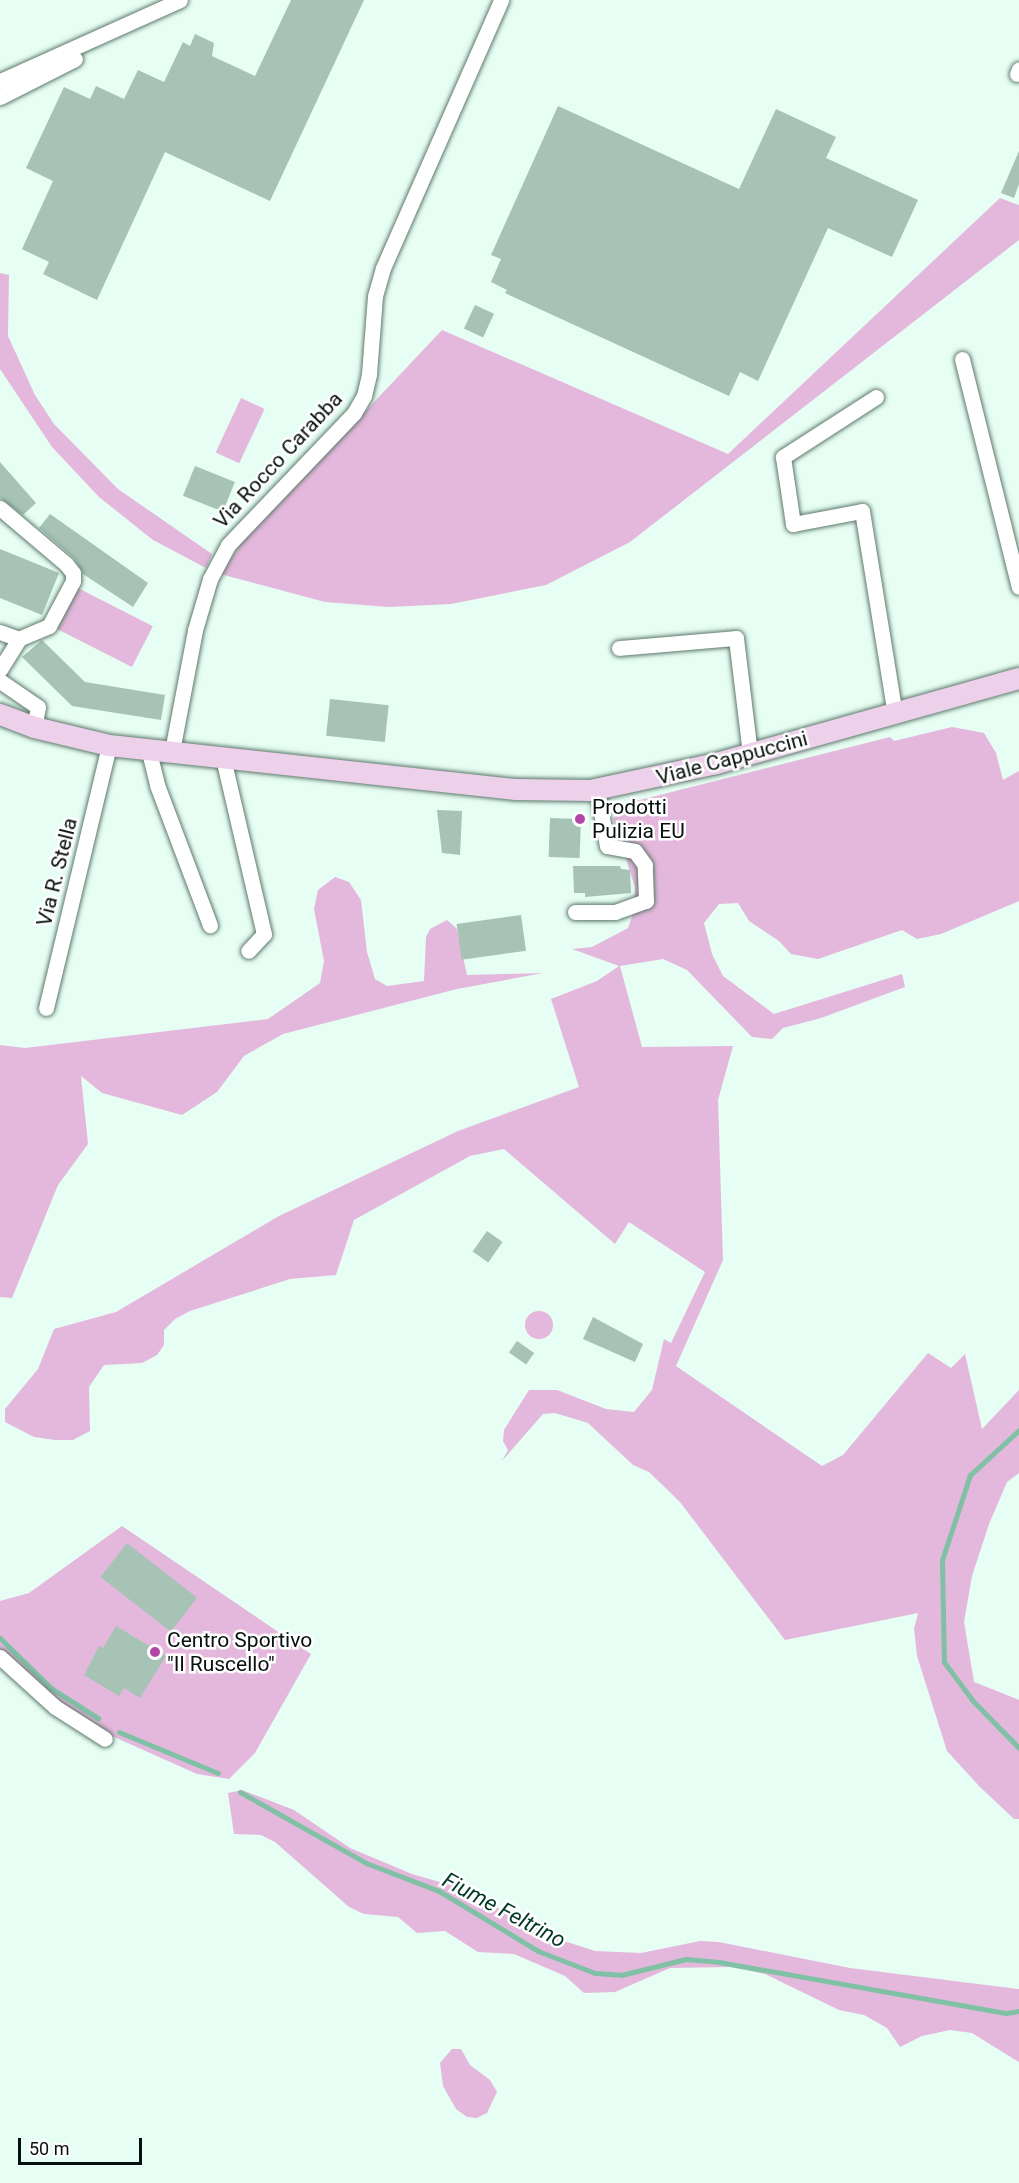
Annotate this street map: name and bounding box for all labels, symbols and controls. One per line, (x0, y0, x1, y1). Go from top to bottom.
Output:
street label: Via Rocco Carabba (208, 387, 348, 533)
street label: Viale Cappuccini (654, 726, 810, 790)
place label: Prodotti Pulizia EU (592, 794, 685, 844)
marker: Prodotti Pulizia EU (573, 812, 587, 826)
street label: Via R. Stella (31, 815, 83, 929)
place label: Centro Sportivo "Il Ruscello" (167, 1627, 312, 1677)
marker: Centro Sportivo "Il Ruscello" (148, 1645, 162, 1659)
water label: Fiume Feltrino (438, 1867, 570, 1953)
scale bar (21, 2126, 146, 2164)
text: 50 m (29, 2138, 69, 2159)

